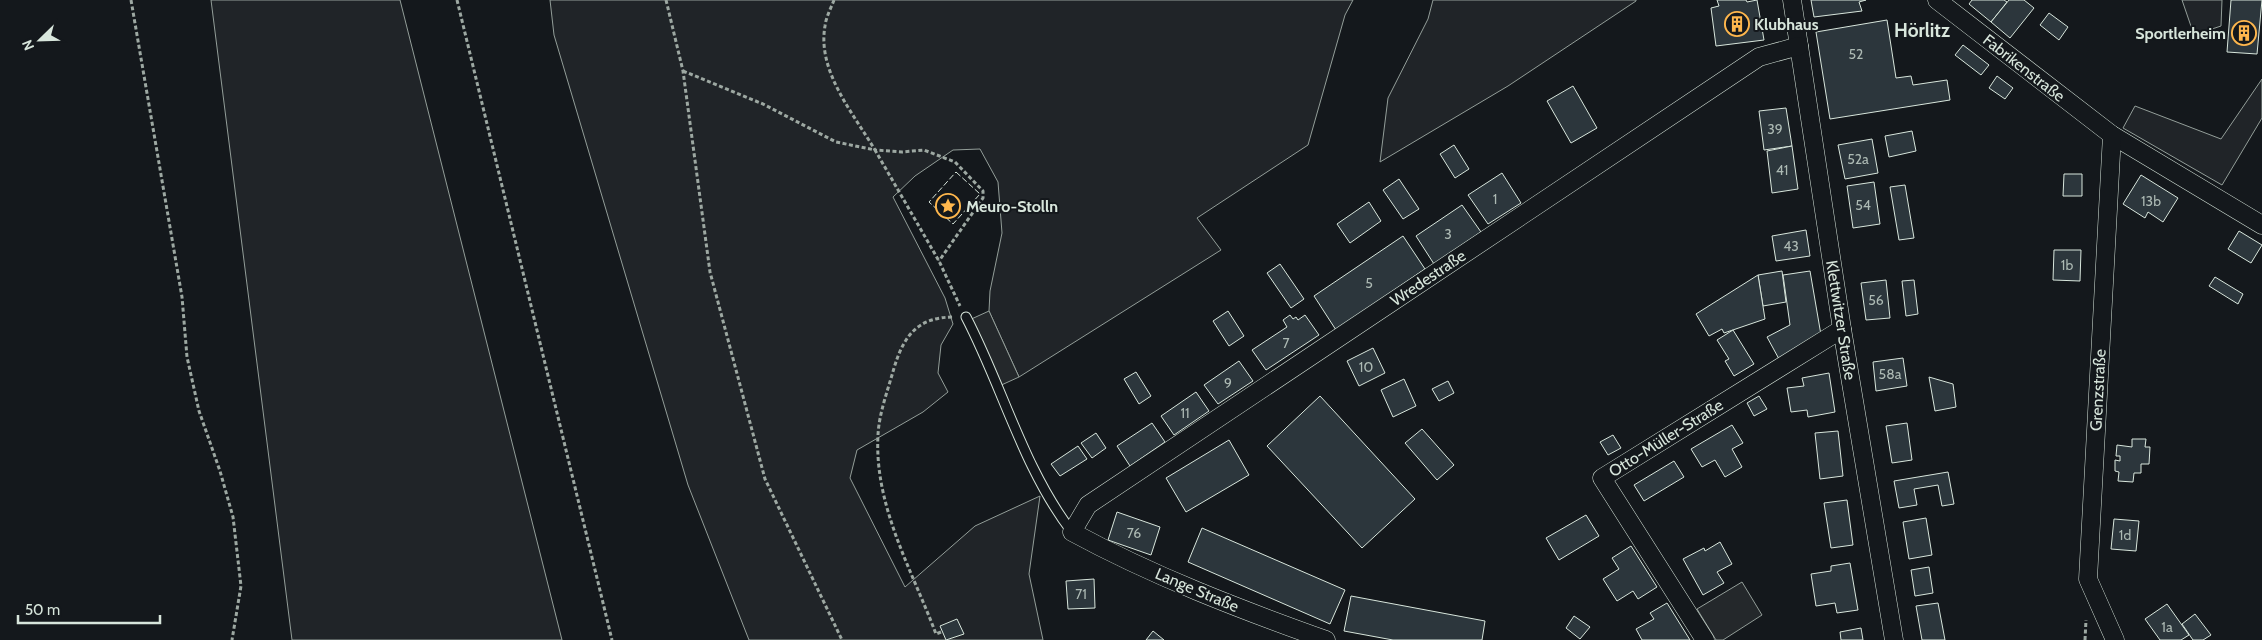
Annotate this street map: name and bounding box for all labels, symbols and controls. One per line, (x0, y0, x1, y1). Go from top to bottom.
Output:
building icon: Klubhaus (1724, 11, 1750, 37)
north arrow (15, 15, 65, 65)
place label: Klubhaus (1754, 15, 1819, 34)
district label: Hörlitz (1894, 19, 1950, 42)
building icon: Sportlerheim (2231, 20, 2257, 46)
place label: Sportlerheim (2135, 24, 2226, 43)
street label: Fabrikenstraße (1979, 30, 2069, 106)
text: N (18, 37, 38, 53)
house number: 52 (1849, 45, 1863, 63)
house number: 39 (1767, 120, 1783, 138)
house number: 52a (1847, 150, 1869, 168)
house number: 41 (1776, 161, 1788, 179)
house number: 1 (1493, 190, 1497, 208)
house number: 13b (2141, 192, 2161, 210)
place icon: Meuro-Stolln (935, 193, 961, 219)
house number: 54 (1855, 196, 1871, 214)
place label: Meuro-Stolln (966, 197, 1058, 216)
house number: 3 (1444, 225, 1452, 243)
house number: 43 (1783, 237, 1799, 255)
street label: Wredestraße (1387, 246, 1469, 310)
house number: 1b (2061, 256, 2073, 274)
street label: Klettwitzer Straße (1822, 259, 1860, 381)
house number: 5 (1365, 274, 1373, 292)
house number: 56 (1868, 291, 1884, 309)
house number: 7 (1282, 334, 1290, 352)
street label: Grenzstraße (2086, 348, 2110, 432)
house number: 10 (1359, 358, 1373, 376)
house number: 58a (1879, 365, 1902, 383)
house number: 9 (1224, 374, 1232, 392)
street label: Otto-Müller-Straße (1605, 395, 1727, 481)
house number: 11 (1180, 404, 1190, 422)
house number: 76 (1127, 524, 1141, 542)
house number: 1d (2119, 526, 2131, 544)
street label: Lange Straße (1152, 564, 1242, 616)
house number: 71 (1075, 585, 1087, 603)
scale bar (18, 592, 160, 624)
text: 50 m (25, 601, 60, 619)
house number: 1a (2161, 618, 2173, 636)

